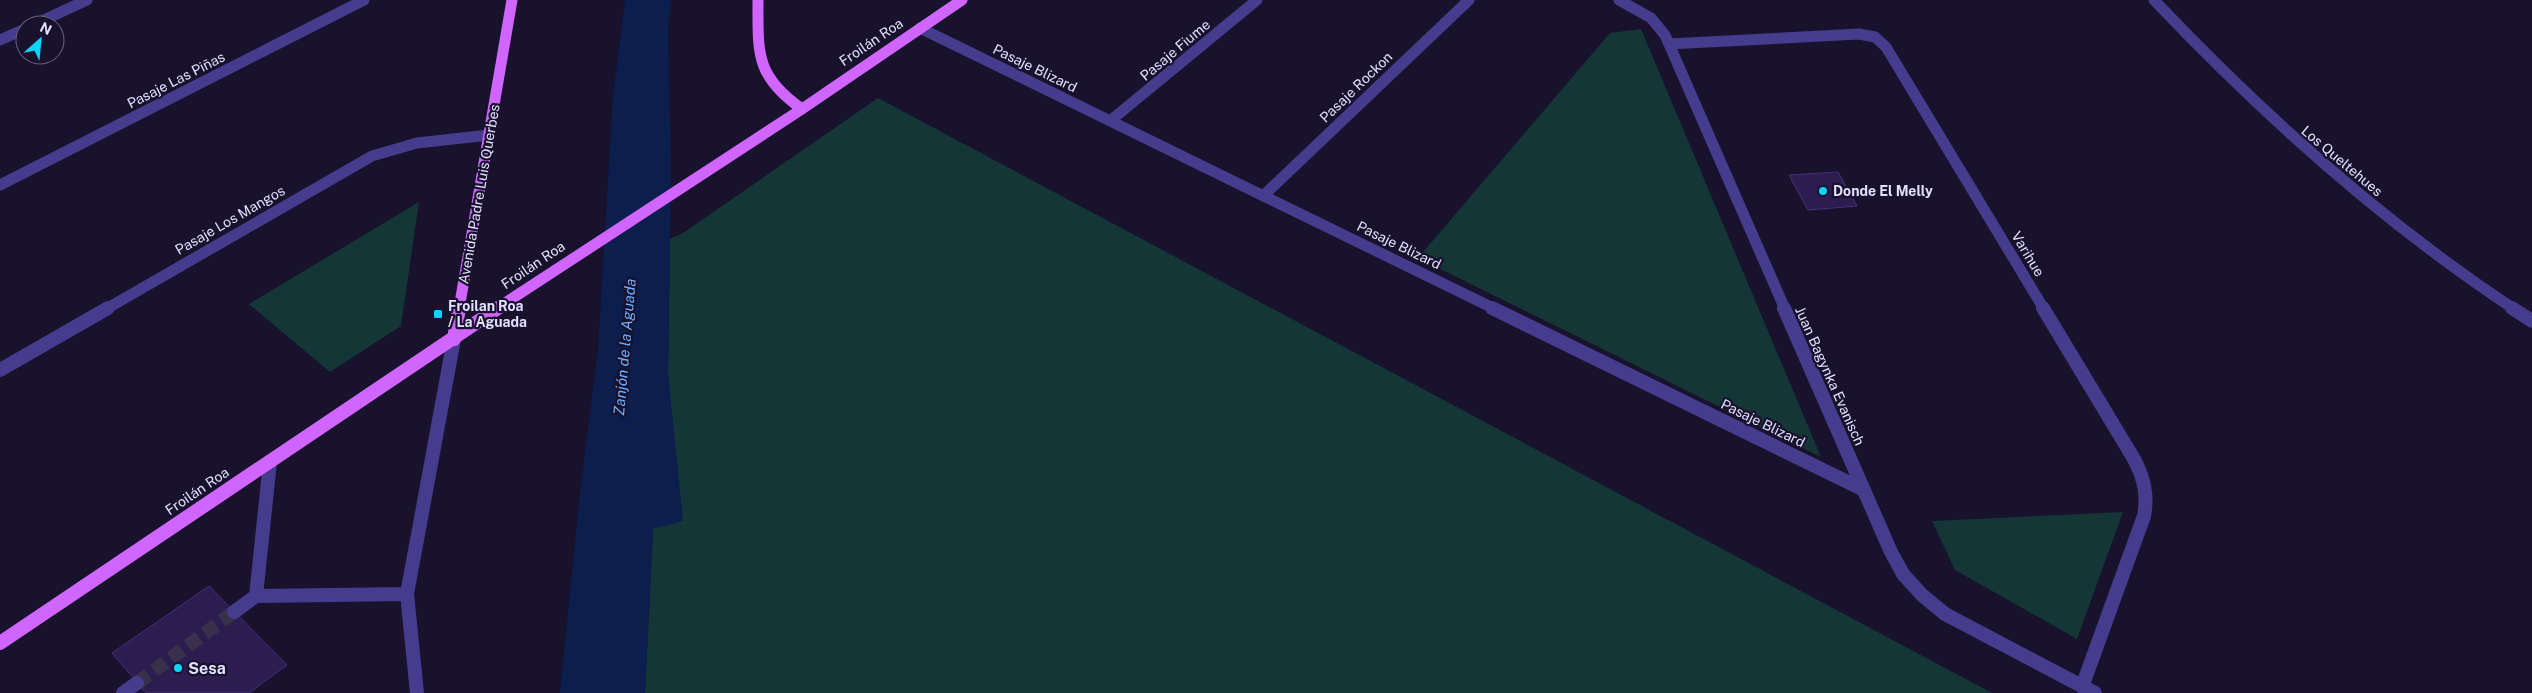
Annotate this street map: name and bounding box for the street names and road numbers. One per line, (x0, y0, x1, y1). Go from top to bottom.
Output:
street label: Froilán Roa (836, 15, 906, 69)
street label: Pasaje Fiume (1137, 16, 1213, 84)
street label: Pasaje Blizard (990, 41, 1080, 95)
street label: Pasaje Las Piñas (124, 48, 228, 112)
street label: Pasaje Rockon (1316, 48, 1396, 126)
street label: Avenida Padre Luis Querbes (455, 103, 503, 285)
street label: Los Queltehues (2298, 123, 2386, 199)
street label: Pasaje Los Mangos (172, 182, 288, 258)
street label: Pasaje Blizard (1354, 218, 1444, 272)
street label: Varihue (2008, 229, 2048, 279)
street label: Froilán Roa (498, 238, 568, 292)
street label: Juan Bagynka Evanisch (1792, 304, 1868, 448)
street label: Pasaje Blizard (1718, 396, 1808, 450)
street label: Froilán Roa (162, 464, 232, 518)

